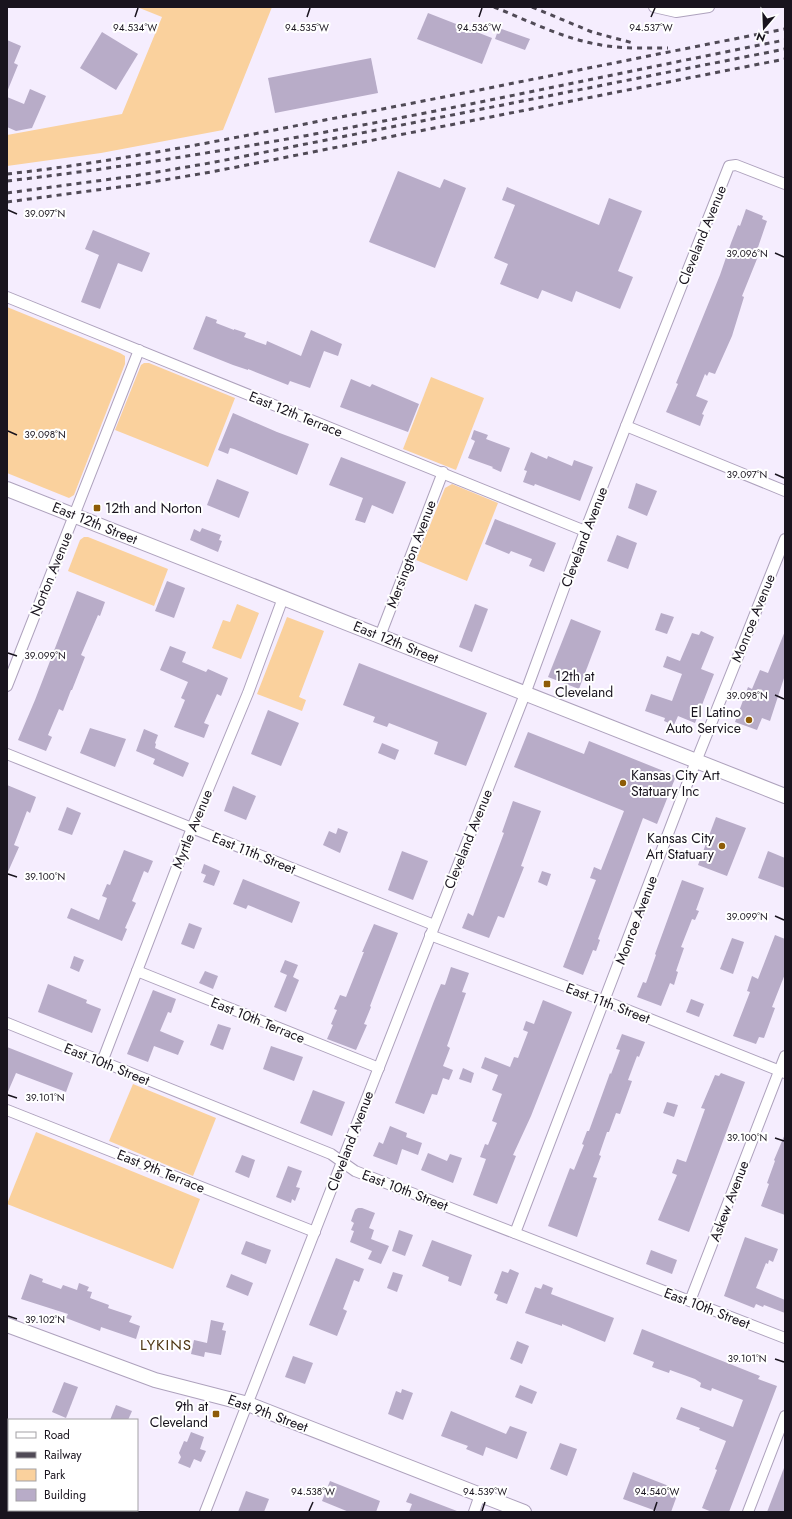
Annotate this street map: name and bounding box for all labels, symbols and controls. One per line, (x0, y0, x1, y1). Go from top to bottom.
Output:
north arrow (744, 8, 784, 48)
text: 94.534°W (113, 20, 157, 35)
text: 94.535°W (285, 20, 329, 35)
text: 94.536°W (457, 20, 501, 35)
text: 94.537°W (629, 20, 673, 35)
text: N (754, 28, 767, 46)
street label: Cleveland Avenue (673, 182, 731, 288)
text: 39.097°N (25, 206, 65, 221)
text: 39.096°N (726, 246, 768, 261)
street label: East 12th Terrace (246, 386, 346, 442)
text: 39.098°N (24, 427, 66, 442)
text: 39.097°N (727, 467, 767, 482)
street label: Cleveland Avenue (556, 484, 612, 590)
street label: East 12th Street (49, 497, 141, 549)
street label: Mersington Avenue (381, 497, 441, 611)
place label: 12th and Norton (105, 498, 202, 518)
marker: 12th and Norton (92, 503, 102, 513)
street label: Norton Avenue (25, 529, 77, 619)
street label: Monroe Avenue (726, 571, 780, 665)
street label: East 12th Street (350, 616, 442, 668)
text: 39.099°N (24, 648, 66, 663)
place label: 12th at Cleveland (555, 666, 613, 702)
marker: 12th at Cleveland (542, 679, 552, 689)
text: 39.098°N (726, 688, 768, 703)
place label: El Latino Auto Service (666, 702, 741, 738)
marker: El Latino Auto Service (744, 715, 754, 725)
place label: Kansas City Art Statuary Inc (631, 765, 720, 801)
marker: Kansas City Art Statuary Inc (618, 778, 628, 788)
street label: Myrtle Avenue (167, 786, 217, 872)
street label: Cleveland Avenue (439, 786, 497, 892)
street label: East 11th Street (209, 827, 299, 879)
place label: Kansas City Art Statuary (646, 828, 715, 864)
marker: Kansas City Art Statuary (717, 841, 727, 851)
text: 39.100°N (25, 869, 65, 884)
street label: Monroe Avenue (610, 873, 662, 967)
text: 39.099°N (726, 909, 768, 924)
street label: East 11th Street (563, 978, 654, 1028)
street label: East 10th Terrace (208, 992, 308, 1048)
street label: East 10th Street (61, 1038, 153, 1090)
street label: Cleveland Avenue (322, 1088, 378, 1194)
text: 39.101°N (25, 1090, 65, 1105)
text: 39.100°N (727, 1130, 767, 1145)
street label: East 9th Terrace (114, 1144, 208, 1198)
street label: Askew Avenue (704, 1158, 754, 1244)
street label: East 10th Street (359, 1164, 451, 1216)
street label: East 10th Street (661, 1282, 753, 1334)
text: 39.102°N (25, 1312, 65, 1327)
district label: LYKINS (140, 1334, 192, 1356)
text: 39.101°N (727, 1351, 767, 1366)
street label: East 9th Street (225, 1389, 311, 1437)
place label: 9th at Cleveland (150, 1396, 209, 1432)
marker: 9th at Cleveland (211, 1409, 221, 1419)
legend (8, 1419, 138, 1511)
text: Road (44, 1426, 70, 1444)
text: Railway (44, 1446, 82, 1464)
text: Park (44, 1466, 66, 1484)
text: 94.538°W (291, 1484, 335, 1499)
text: 94.539°W (463, 1484, 507, 1499)
text: 94.540°W (635, 1484, 679, 1499)
text: Building (44, 1486, 86, 1504)

